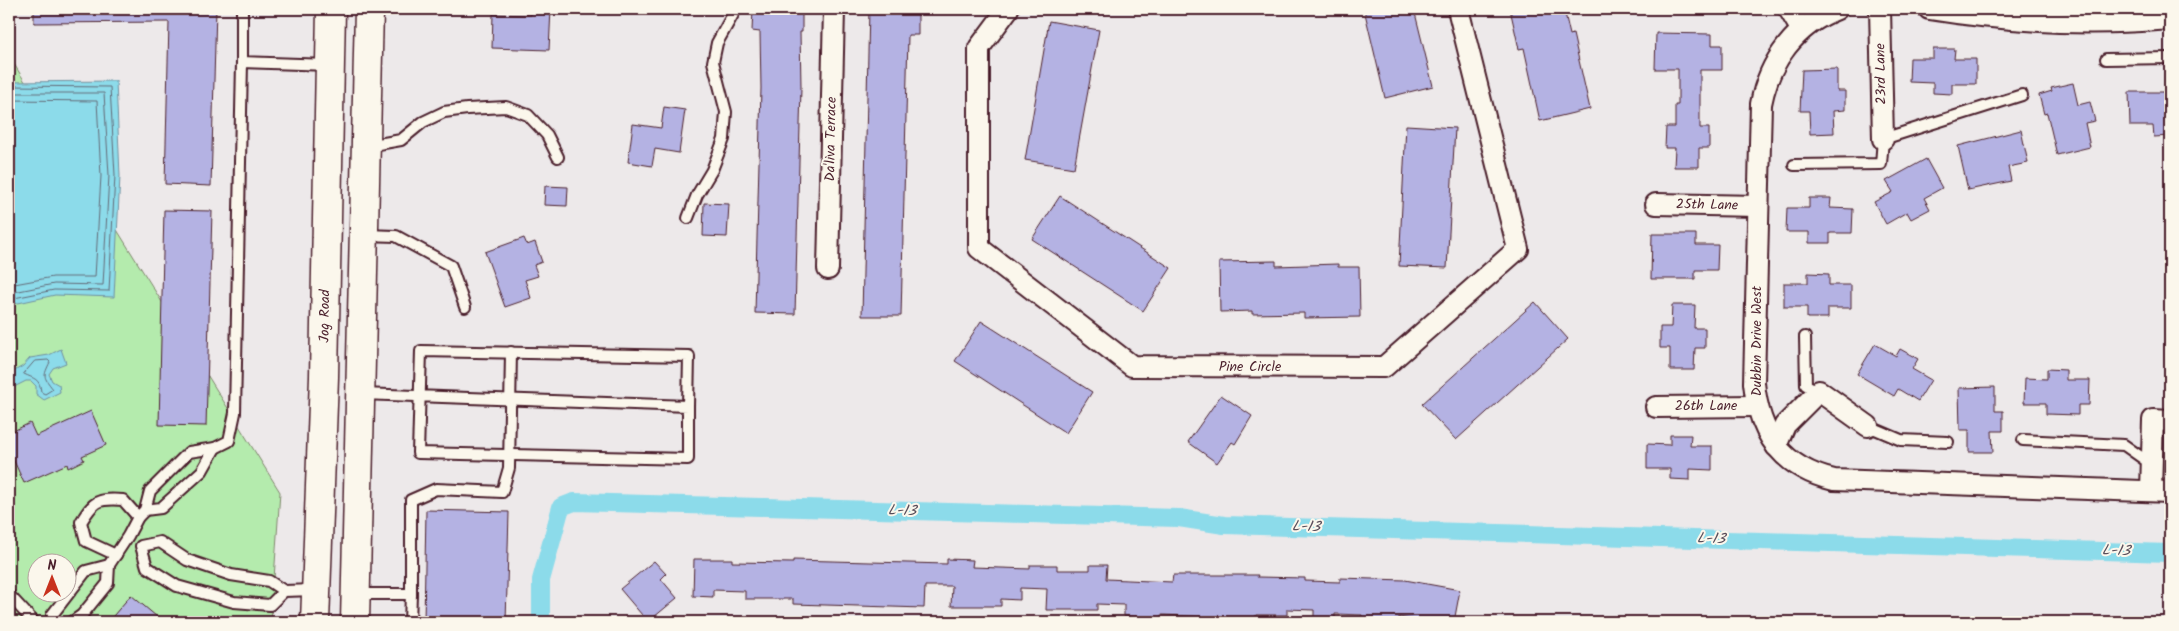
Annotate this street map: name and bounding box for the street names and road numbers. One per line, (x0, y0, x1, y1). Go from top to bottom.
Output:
street label: 23rd Lane (1869, 42, 1893, 105)
street label: Da'liva Terrace (819, 96, 843, 182)
street label: 25th Lane (1676, 193, 1739, 217)
street label: Dubbin Drive West (1746, 285, 1768, 396)
street label: Jog Road (314, 288, 336, 343)
street label: Pine Circle (1219, 356, 1282, 378)
street label: 26th Lane (1675, 395, 1738, 417)

